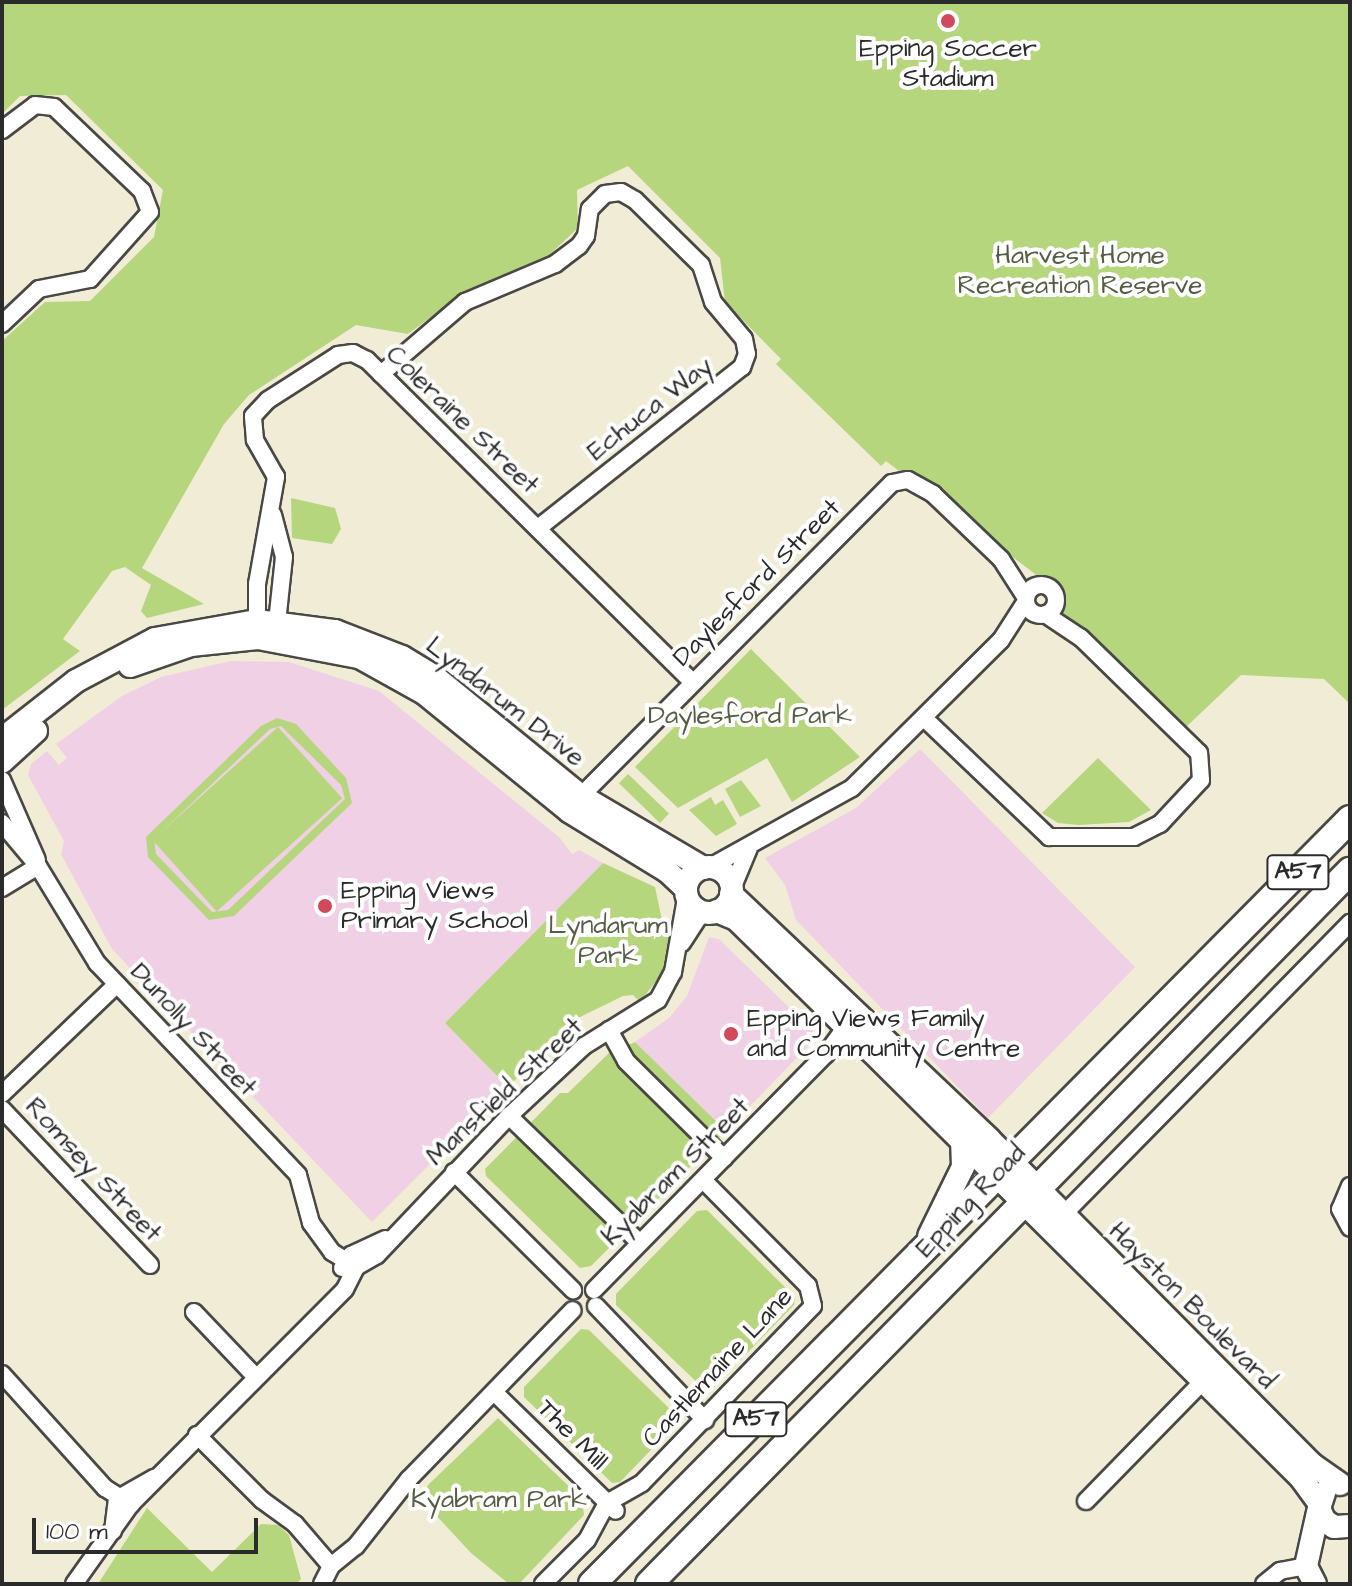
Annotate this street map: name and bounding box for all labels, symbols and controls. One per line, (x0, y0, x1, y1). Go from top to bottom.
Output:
marker: Epping Soccer Stadium (939, 12, 957, 30)
place label: Epping Soccer Stadium (859, 33, 1037, 94)
park label: Harvest Home Recreation Reserve (958, 240, 1202, 302)
street label: Coleraine Street (379, 339, 545, 501)
street label: Echuca Way (581, 351, 719, 467)
street label: Daylesford Street (667, 493, 847, 673)
street label: Lyndarum Drive (419, 630, 591, 774)
park label: Daylesford Park (648, 700, 852, 732)
road number: A57 (1266, 852, 1330, 892)
place label: Epping Views Primary School (341, 875, 528, 936)
marker: Epping Views Primary School (316, 897, 334, 915)
park label: Lyndarum Park (548, 910, 668, 972)
street label: Dunolly Street (123, 957, 263, 1103)
place label: Epping Views Family and Community Centre (747, 1003, 1020, 1064)
street label: Mansfield Street (420, 1012, 590, 1172)
marker: Epping Views Family and Community Centre (722, 1025, 740, 1043)
street label: Romsey Street (18, 1092, 168, 1248)
street label: Kyabram Street (596, 1092, 756, 1252)
street label: Epping Road (909, 1138, 1033, 1264)
street label: Hayston Boulevard (1102, 1216, 1282, 1396)
street label: Castlemaine Lane (636, 1282, 800, 1454)
street label: The Mill (530, 1393, 614, 1477)
road number: A57 (724, 1399, 788, 1439)
park label: Kyabram Park (411, 1484, 587, 1516)
scale bar (36, 1502, 262, 1552)
text: 100 m (46, 1515, 108, 1549)

